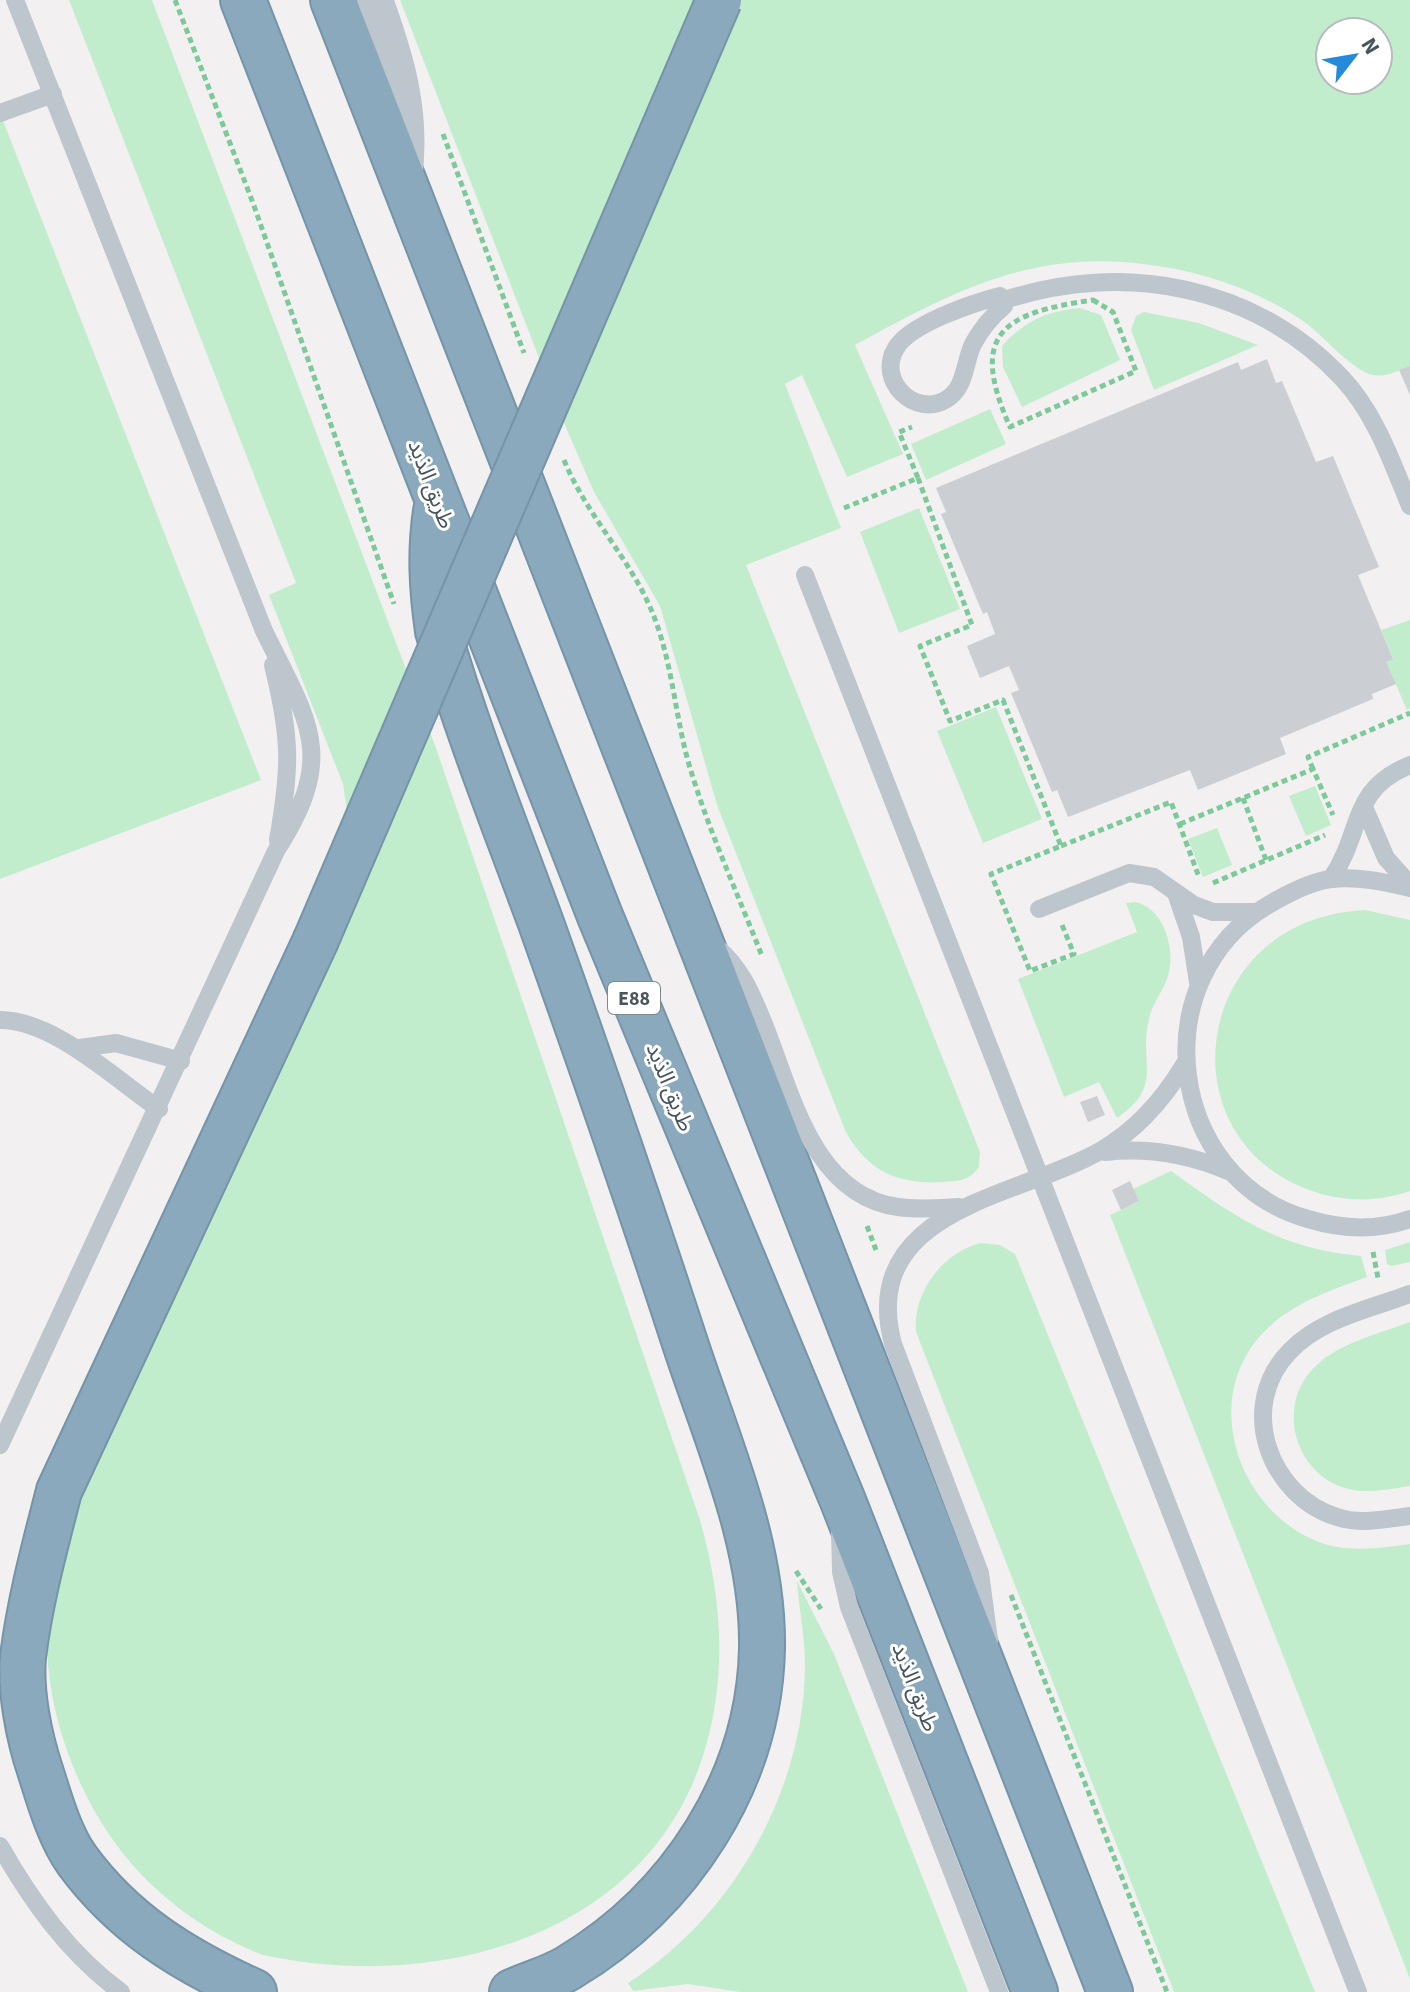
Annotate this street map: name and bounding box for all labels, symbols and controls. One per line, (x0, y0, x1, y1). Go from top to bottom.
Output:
north arrow (1314, 16, 1394, 96)
text: N (1353, 32, 1388, 61)
street label: طريق الذيد (400, 435, 463, 533)
road number: E88 (608, 982, 660, 1014)
street label: طريق الذيد (638, 1038, 702, 1136)
street label: طريق الذيد (884, 1638, 947, 1736)

